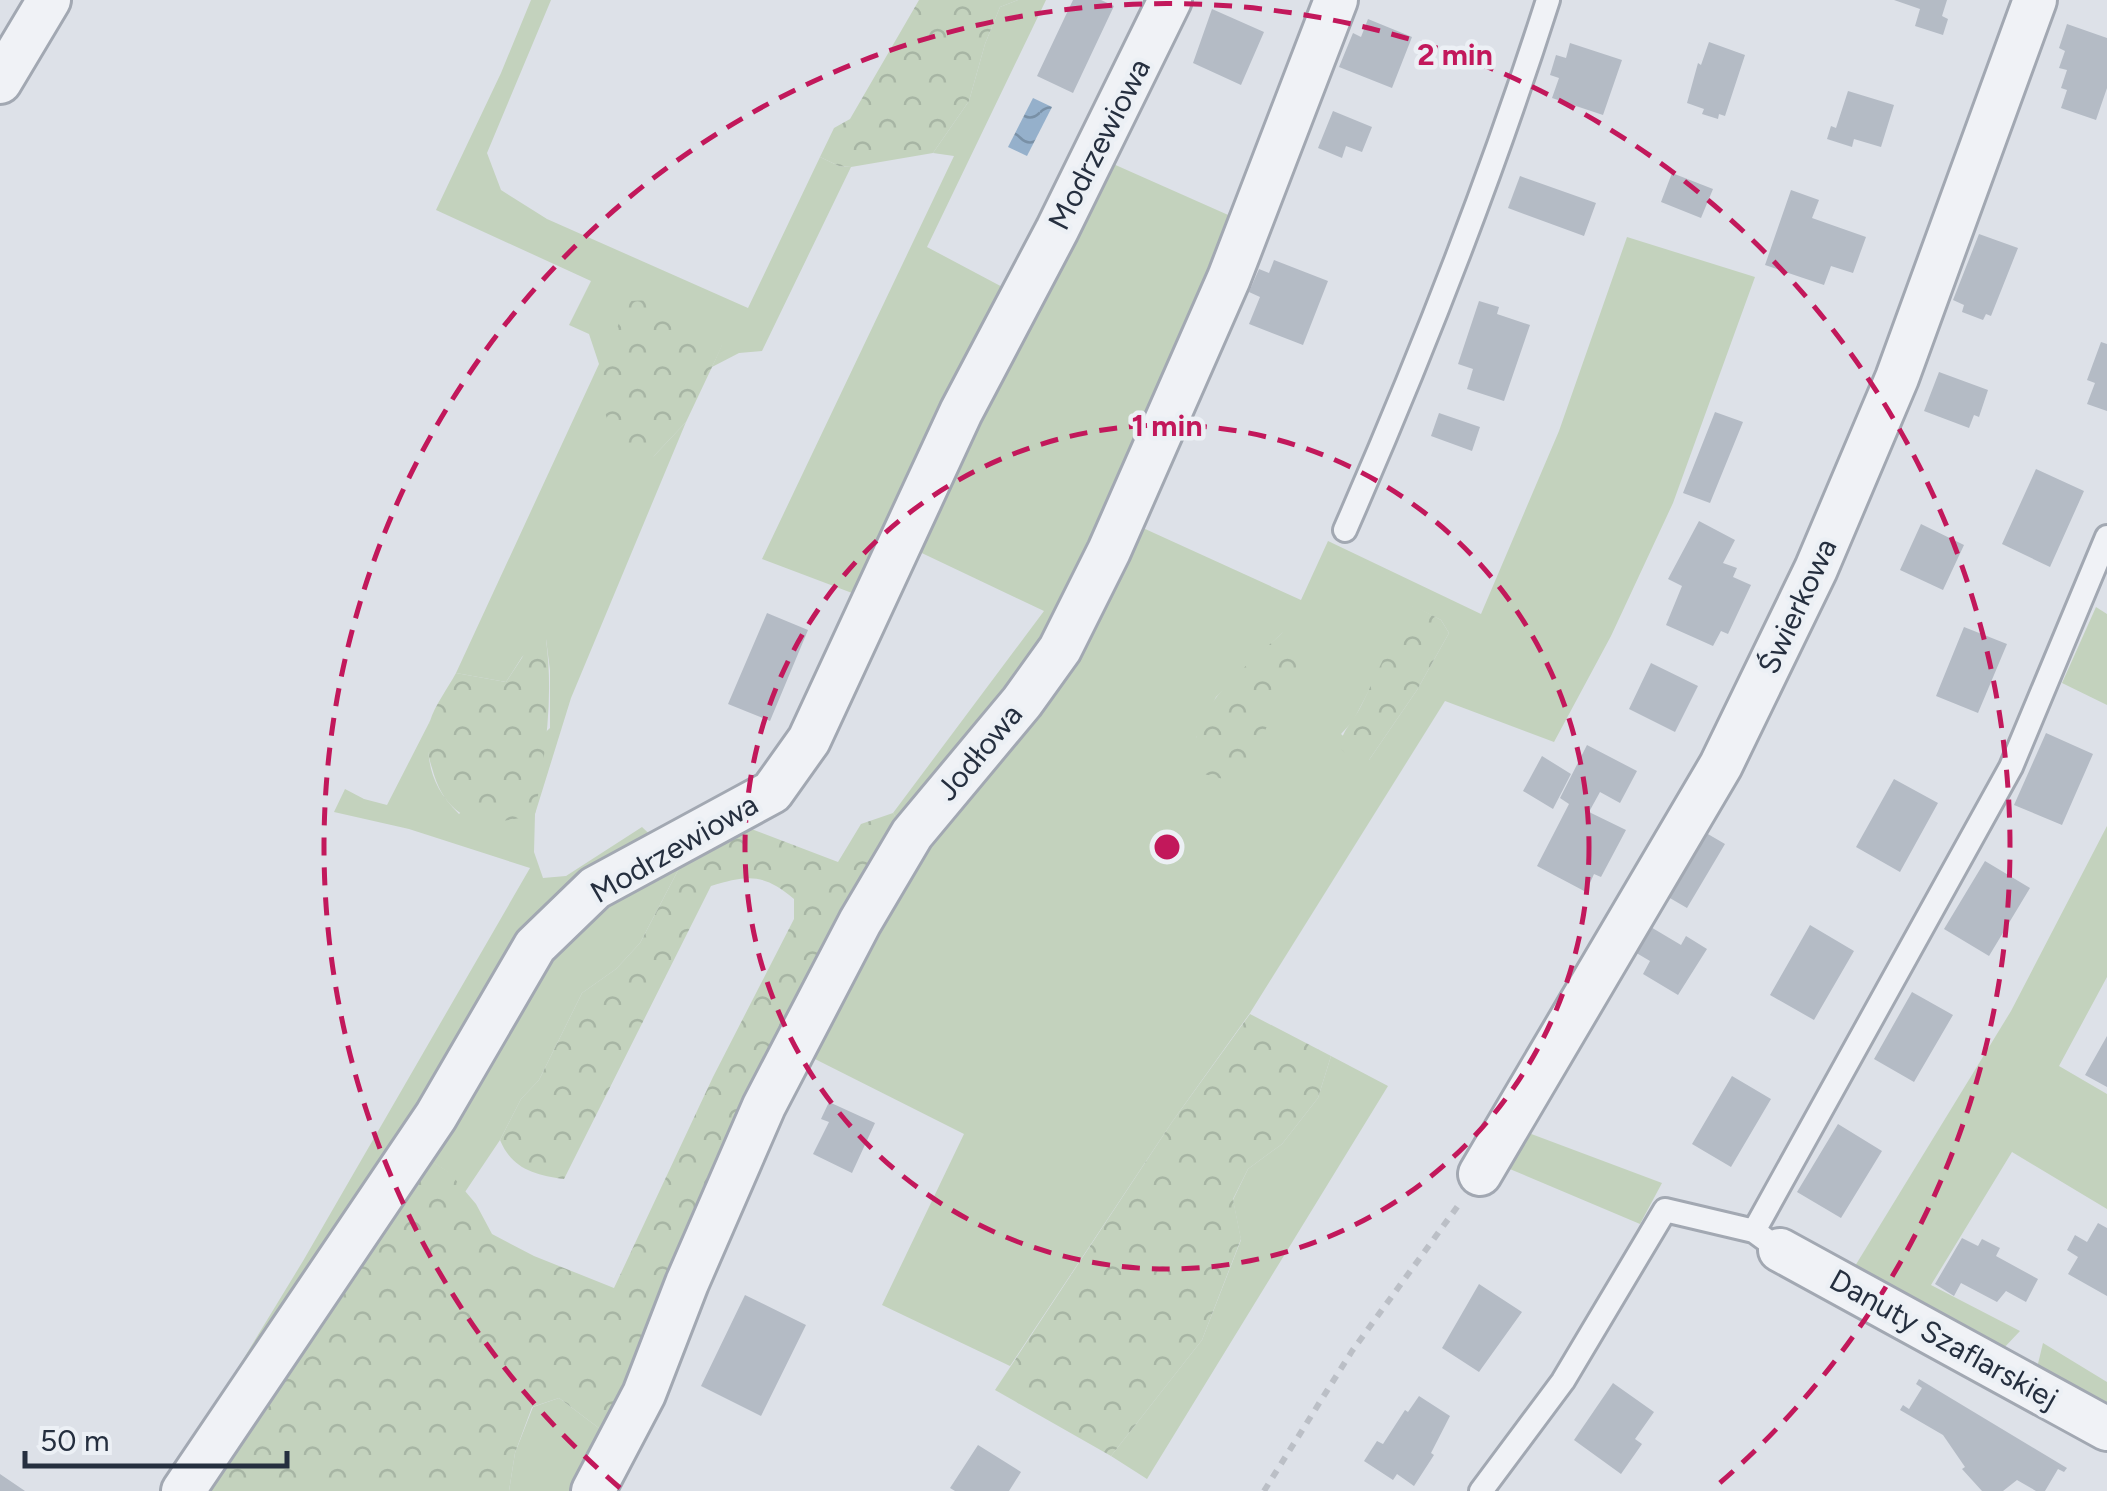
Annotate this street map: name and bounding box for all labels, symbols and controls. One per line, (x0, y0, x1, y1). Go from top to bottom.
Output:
text: 2 min (1417, 36, 1493, 73)
street label: Modrzewiowa (1040, 52, 1158, 236)
text: 1 min (1132, 407, 1202, 444)
street label: Świerkowa (1750, 532, 1844, 680)
street label: Jodłowa (928, 696, 1030, 808)
street label: Modrzewiowa (584, 785, 764, 911)
centre of rings (1149, 829, 1185, 865)
street label: Danuty Szaflarskiej (1823, 1261, 2065, 1417)
scale bar (25, 1406, 288, 1468)
text: 50 m (40, 1422, 109, 1459)

